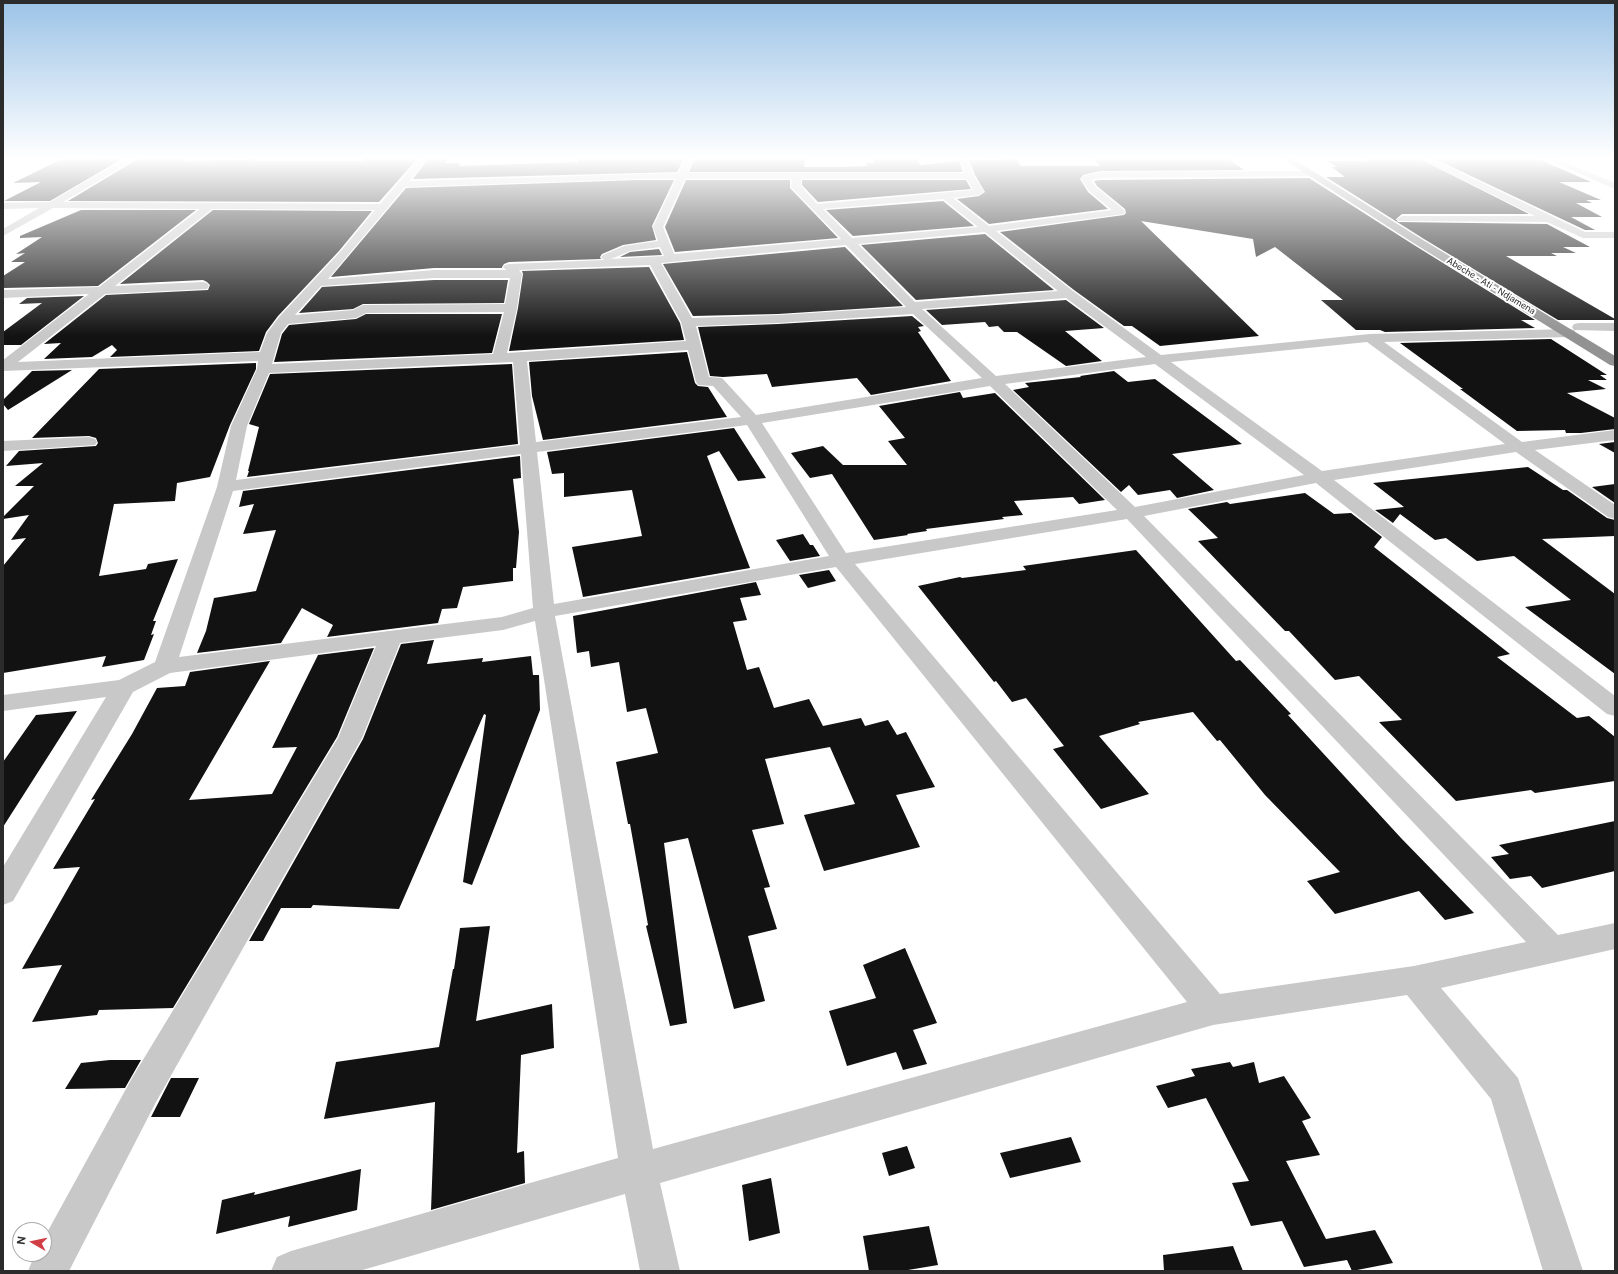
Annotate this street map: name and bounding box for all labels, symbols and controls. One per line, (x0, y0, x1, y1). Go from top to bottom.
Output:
street label: Abeche - Ati - Ndjamena (1445, 255, 1537, 317)
north arrow (12, 1222, 52, 1262)
text: N (15, 1235, 28, 1245)

